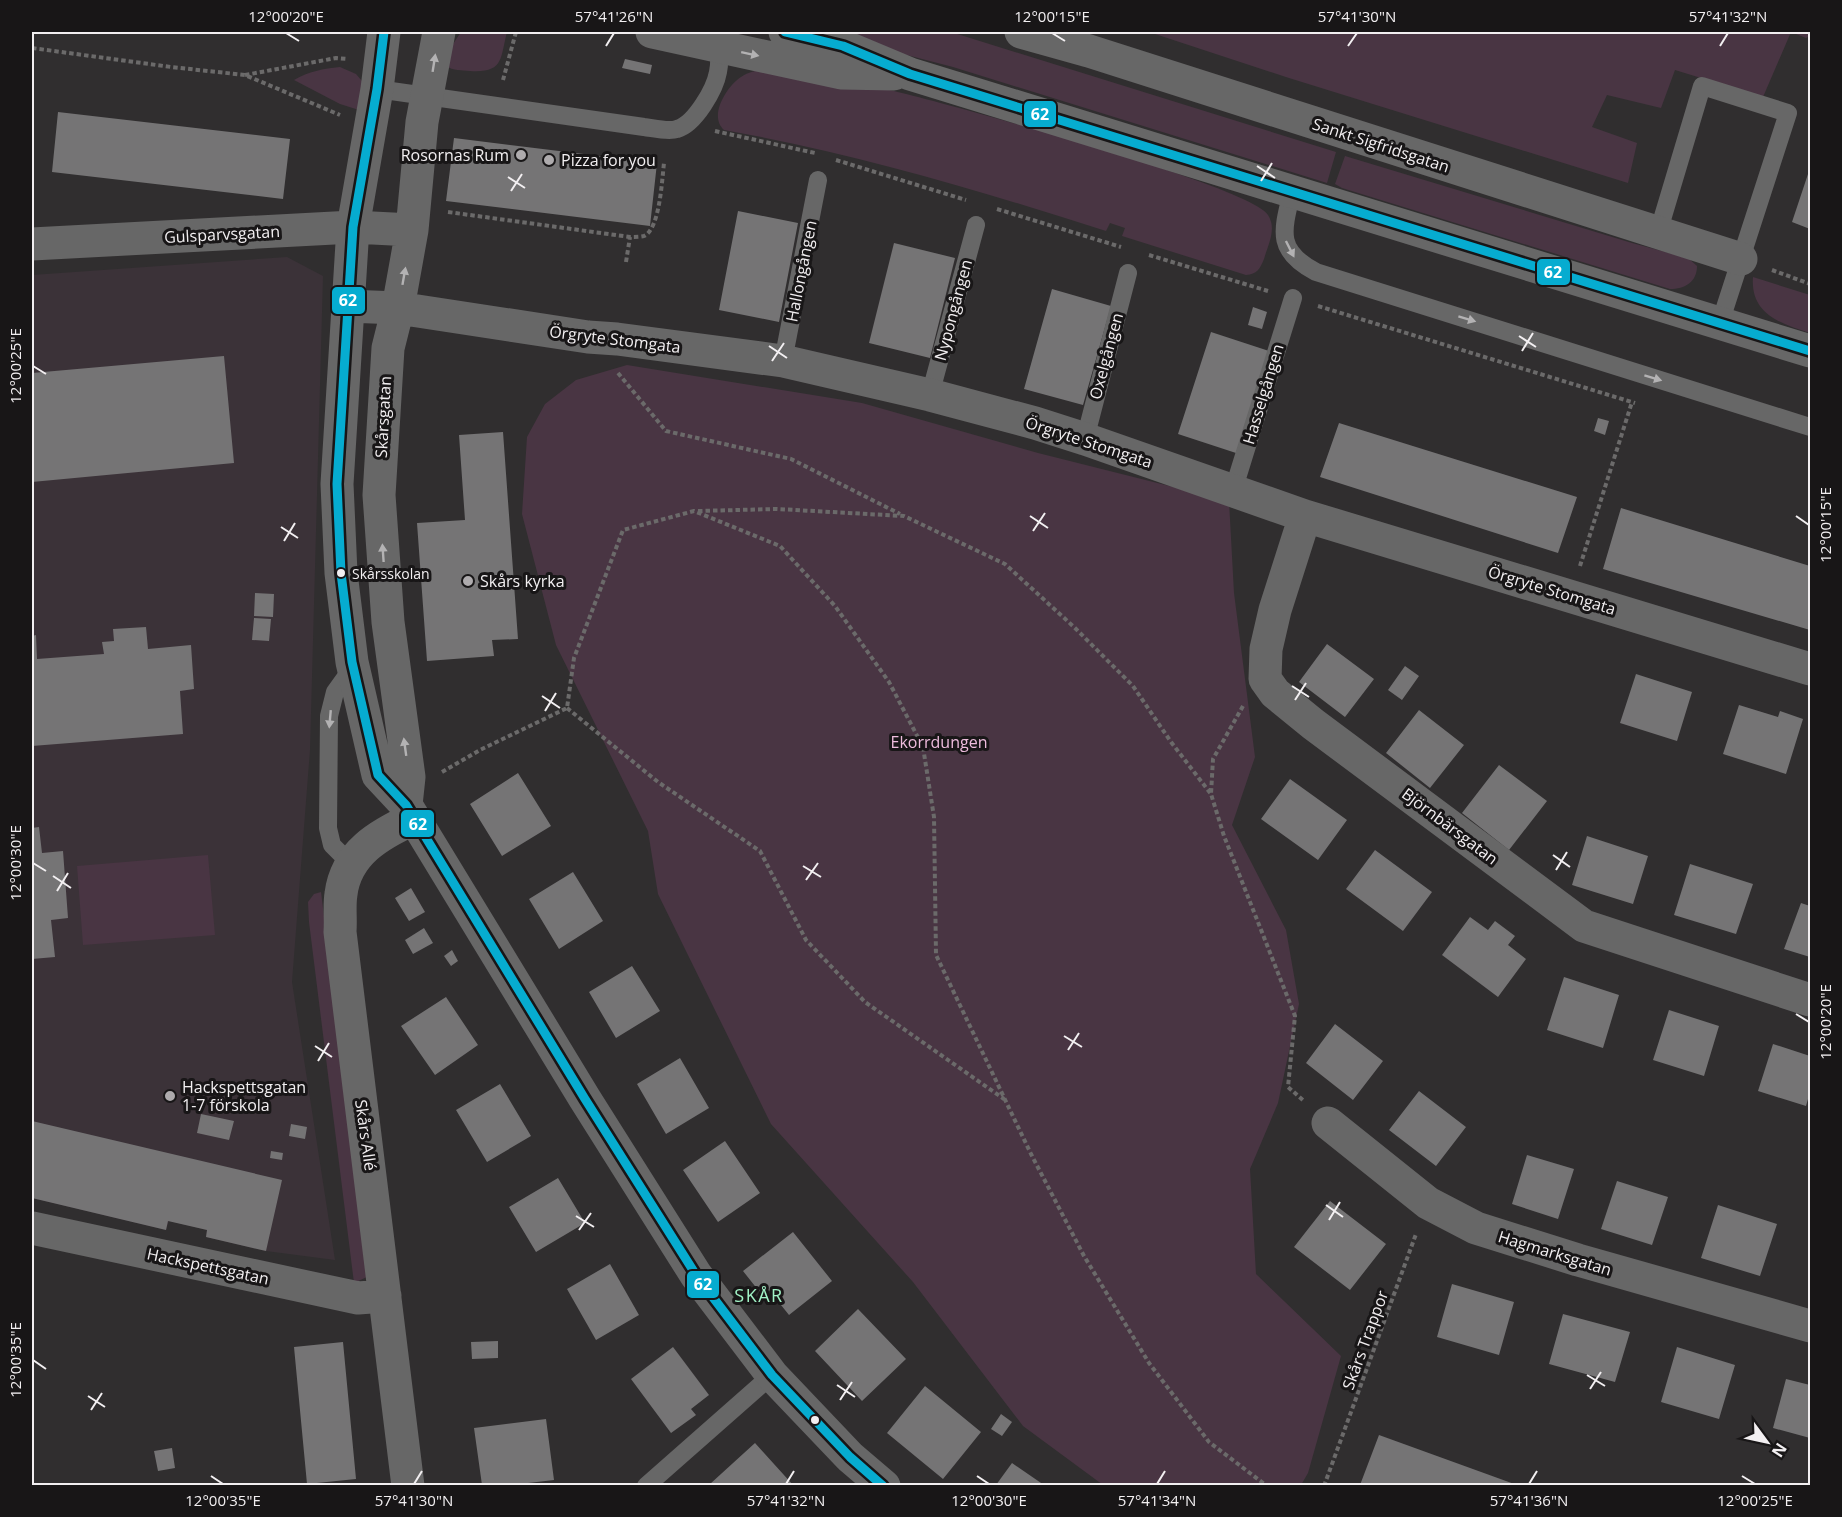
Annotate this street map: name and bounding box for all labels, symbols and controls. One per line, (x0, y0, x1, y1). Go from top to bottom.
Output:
text: 12°00'20"E (248, 6, 324, 26)
text: 57°41'26"N (575, 6, 653, 26)
text: 12°00'15"E (1014, 6, 1090, 26)
text: 57°41'30"N (1318, 6, 1396, 26)
text: 57°41'32"N (1689, 6, 1767, 26)
one-way arrow (741, 50, 760, 59)
one-way arrow (430, 53, 439, 72)
line badge: 62 (1023, 100, 1057, 128)
text: 62 (1031, 103, 1049, 125)
street label: Sankt Sigfridsgatan (1310, 113, 1452, 177)
place label: Rosornas Rum (401, 144, 509, 166)
marker: Rosornas Rum (514, 148, 528, 162)
place label: Pizza for you (561, 149, 656, 171)
marker: Pizza for you (542, 153, 556, 167)
street label: Hallongången (780, 218, 822, 324)
street label: Gulsparvsgatan (164, 220, 280, 248)
one-way arrow (1284, 240, 1294, 258)
street label: Nypongången (929, 257, 977, 363)
line badge: 62 (1536, 258, 1571, 286)
text: 62 (1544, 261, 1562, 283)
one-way arrow (400, 267, 409, 286)
line badge: 62 (331, 286, 366, 315)
text: 62 (339, 289, 357, 311)
street label: Oxelgången (1084, 310, 1128, 402)
one-way arrow (1458, 315, 1476, 325)
street label: Örgryte Stomgata (548, 320, 682, 358)
text: 12°00'25"E (5, 328, 25, 404)
street label: Hasselgången (1237, 341, 1289, 447)
one-way arrow (1644, 373, 1662, 383)
street label: Skårsgatan (370, 375, 396, 459)
street label: Örgryte Stomgata (1023, 411, 1155, 473)
text: 12°00'15"E (1815, 487, 1835, 563)
one-way arrow (378, 544, 388, 563)
street label: Örgryte Stomgata (1486, 560, 1618, 620)
place label: Skårsskolan (352, 564, 430, 583)
marker: Skårsskolan (335, 567, 347, 579)
place label: Skårs kyrka (480, 570, 565, 592)
marker: Skårs kyrka (461, 574, 475, 588)
one-way arrow (325, 709, 335, 728)
park label: Ekorrdungen (891, 731, 987, 753)
one-way arrow (400, 737, 409, 756)
street label: Björnbärsgatan (1397, 783, 1503, 869)
line badge: 62 (400, 809, 435, 838)
text: 62 (409, 813, 427, 835)
text: 12°00'30"E (5, 825, 25, 901)
text: 12°00'20"E (1815, 984, 1835, 1060)
place label: Hackspettsgatan 1-7 förskola (182, 1076, 306, 1116)
marker: Hackspettsgatan 1-7 förskola (163, 1089, 177, 1103)
street label: Skårs Allé (350, 1098, 382, 1172)
street label: Hagmarksgatan (1496, 1225, 1614, 1281)
street label: Hackspettsgatan (145, 1242, 271, 1290)
line badge: 62 (686, 1270, 720, 1299)
text: 62 (694, 1273, 712, 1295)
district label: SKÅR (734, 1283, 784, 1307)
street label: Skårs Trappor (1337, 1287, 1393, 1393)
text: 12°00'35"E (5, 1322, 25, 1398)
north arrow (1737, 1412, 1797, 1472)
unlabelled marker (809, 1414, 821, 1426)
text: N (1767, 1439, 1792, 1462)
text: 12°00'35"E (185, 1490, 261, 1510)
text: 57°41'30"N (375, 1490, 453, 1510)
text: 57°41'32"N (747, 1490, 825, 1510)
text: 12°00'30"E (951, 1490, 1027, 1510)
text: 57°41'34"N (1118, 1490, 1196, 1510)
text: 57°41'36"N (1490, 1490, 1568, 1510)
text: 12°00'25"E (1717, 1490, 1793, 1510)

